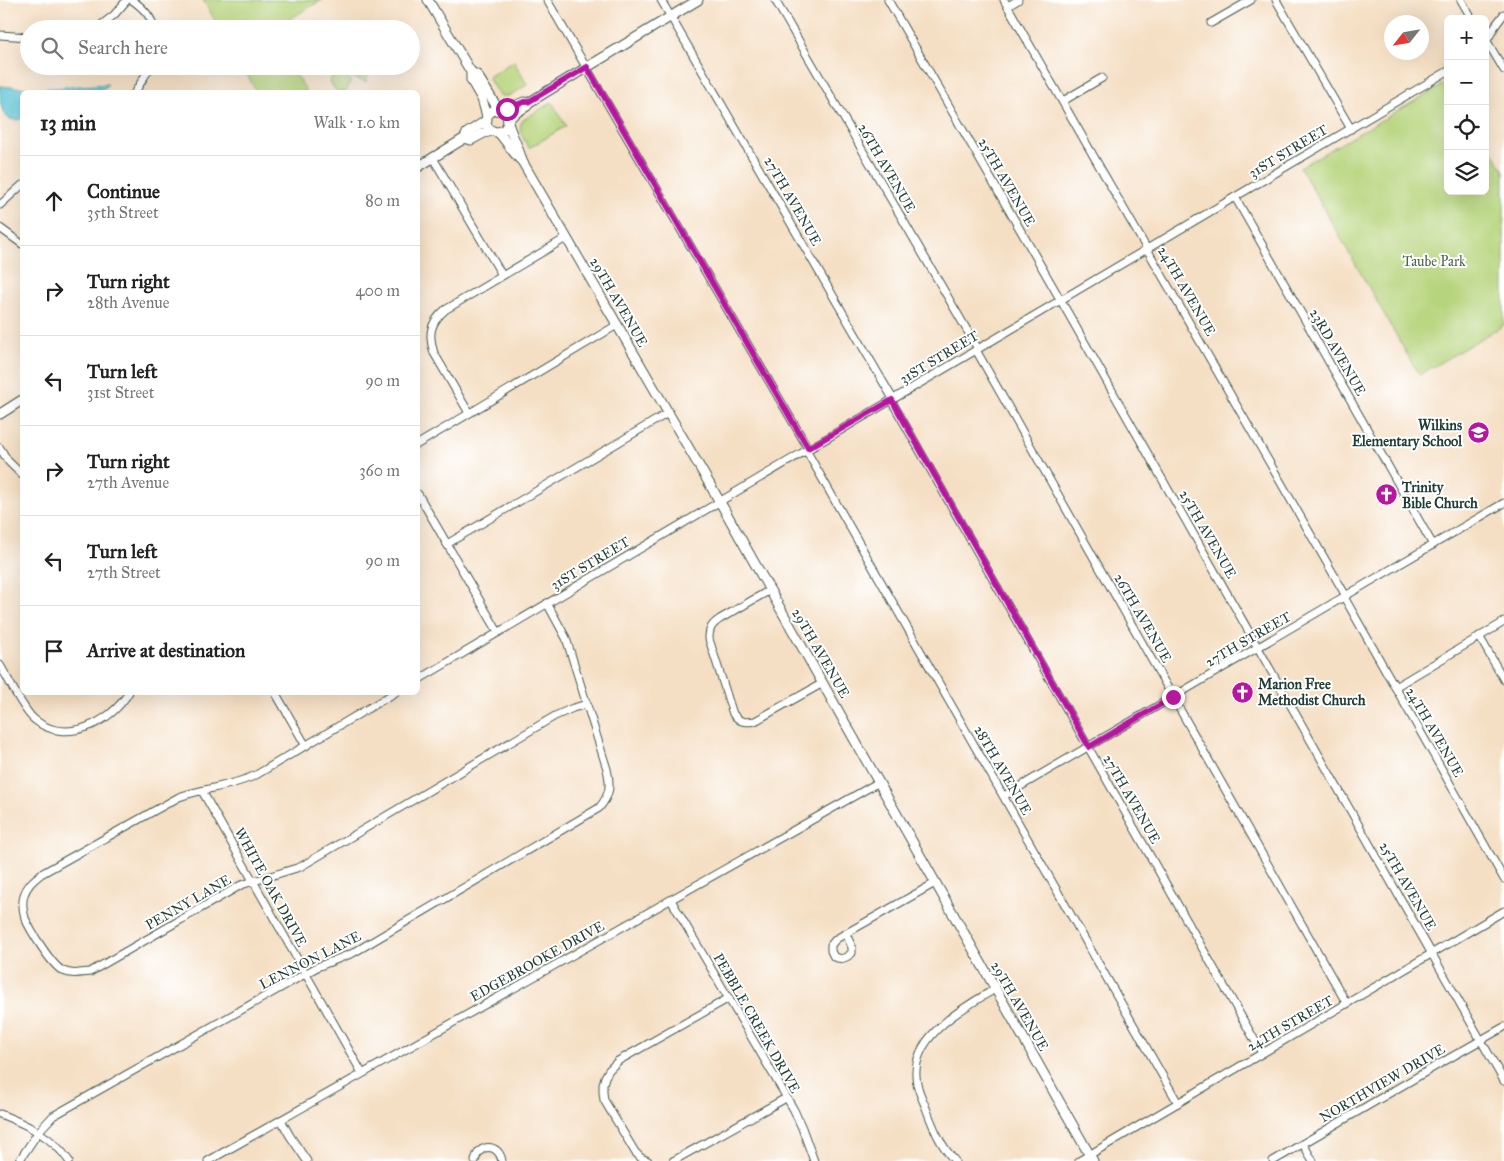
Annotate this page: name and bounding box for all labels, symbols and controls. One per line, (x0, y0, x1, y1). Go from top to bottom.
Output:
north arrow (1384, 15, 1429, 60)
map controls (1444, 15, 1489, 195)
button: + (1444, 15, 1489, 60)
search box (20, 20, 420, 75)
icon: search (38, 34, 66, 62)
text: Search here (78, 36, 168, 59)
button: − (1444, 60, 1489, 105)
route start (496, 98, 519, 121)
button: locate (1444, 105, 1489, 150)
text: 13 min (40, 110, 96, 136)
text: Walk · 1.0 km (313, 113, 400, 132)
street label: 26TH AVENUE (854, 121, 919, 216)
street label: 31ST STREET (1246, 121, 1331, 182)
street label: 25TH AVENUE (974, 135, 1039, 229)
button: layers (1444, 150, 1489, 195)
street label: 27TH AVENUE (760, 154, 825, 249)
text: Continue (87, 180, 160, 203)
icon: ahead (40, 187, 68, 215)
text: 80 m (365, 191, 400, 210)
text: 35th Street (87, 203, 159, 222)
street label: 24TH AVENUE (1154, 243, 1219, 339)
park label: Taube Park (1402, 253, 1466, 270)
street label: 29TH AVENUE (586, 255, 651, 350)
text: Turn right (87, 270, 170, 293)
icon: right (40, 277, 68, 305)
text: 400 m (356, 281, 400, 300)
text: 28th Avenue (87, 293, 169, 312)
street label: 23RD AVENUE (1306, 306, 1369, 399)
street label: 31ST STREET (897, 327, 982, 388)
text: Turn left (87, 360, 157, 383)
icon: left (40, 367, 68, 395)
text: 90 m (365, 371, 400, 390)
text: 31st Street (87, 383, 154, 402)
place label: Wilkins Elementary School (1352, 417, 1463, 451)
school or university icon: Wilkins Elementary School (1466, 421, 1490, 445)
text: Turn right (87, 450, 170, 473)
icon: right (40, 457, 68, 485)
text: 360 m (359, 461, 400, 480)
text: 27th Avenue (87, 473, 169, 492)
place label: Trinity Bible Church (1401, 479, 1478, 512)
church icon: Trinity Bible Church (1374, 483, 1398, 507)
street label: 25TH AVENUE (1175, 487, 1240, 581)
street label: 31ST STREET (548, 533, 633, 594)
text: Turn left (87, 540, 157, 563)
icon: left (40, 547, 68, 575)
text: 90 m (365, 551, 400, 570)
text: 27th Street (87, 563, 161, 582)
street label: 26TH AVENUE (1110, 571, 1175, 666)
street label: 29TH AVENUE (788, 606, 853, 701)
street label: 27TH STREET (1202, 608, 1294, 671)
icon: arrive (40, 637, 68, 665)
text: Arrive at destination (87, 639, 245, 662)
place label: Marion Free Methodist Church (1258, 676, 1366, 709)
church icon: Marion Free Methodist Church (1230, 680, 1254, 704)
street label: 24TH AVENUE (1402, 684, 1467, 780)
route end (1162, 686, 1185, 709)
street label: 28TH AVENUE (970, 723, 1035, 818)
street label: 27TH AVENUE (1099, 752, 1164, 847)
street label: WHITE OAK DRIVE (231, 825, 310, 950)
street label: 25TH AVENUE (1375, 839, 1440, 933)
street label: PENNY LANE (143, 871, 234, 934)
street label: EDGEBROOKE DRIVE (467, 917, 607, 1005)
street label: LENNON LANE (257, 928, 364, 993)
street label: PEBBLE CREEK DRIVE (710, 950, 804, 1096)
street label: 29TH AVENUE (987, 959, 1052, 1054)
street label: 24TH STREET (1244, 992, 1337, 1055)
street label: NORTHVIEW DRIVE (1316, 1041, 1448, 1126)

